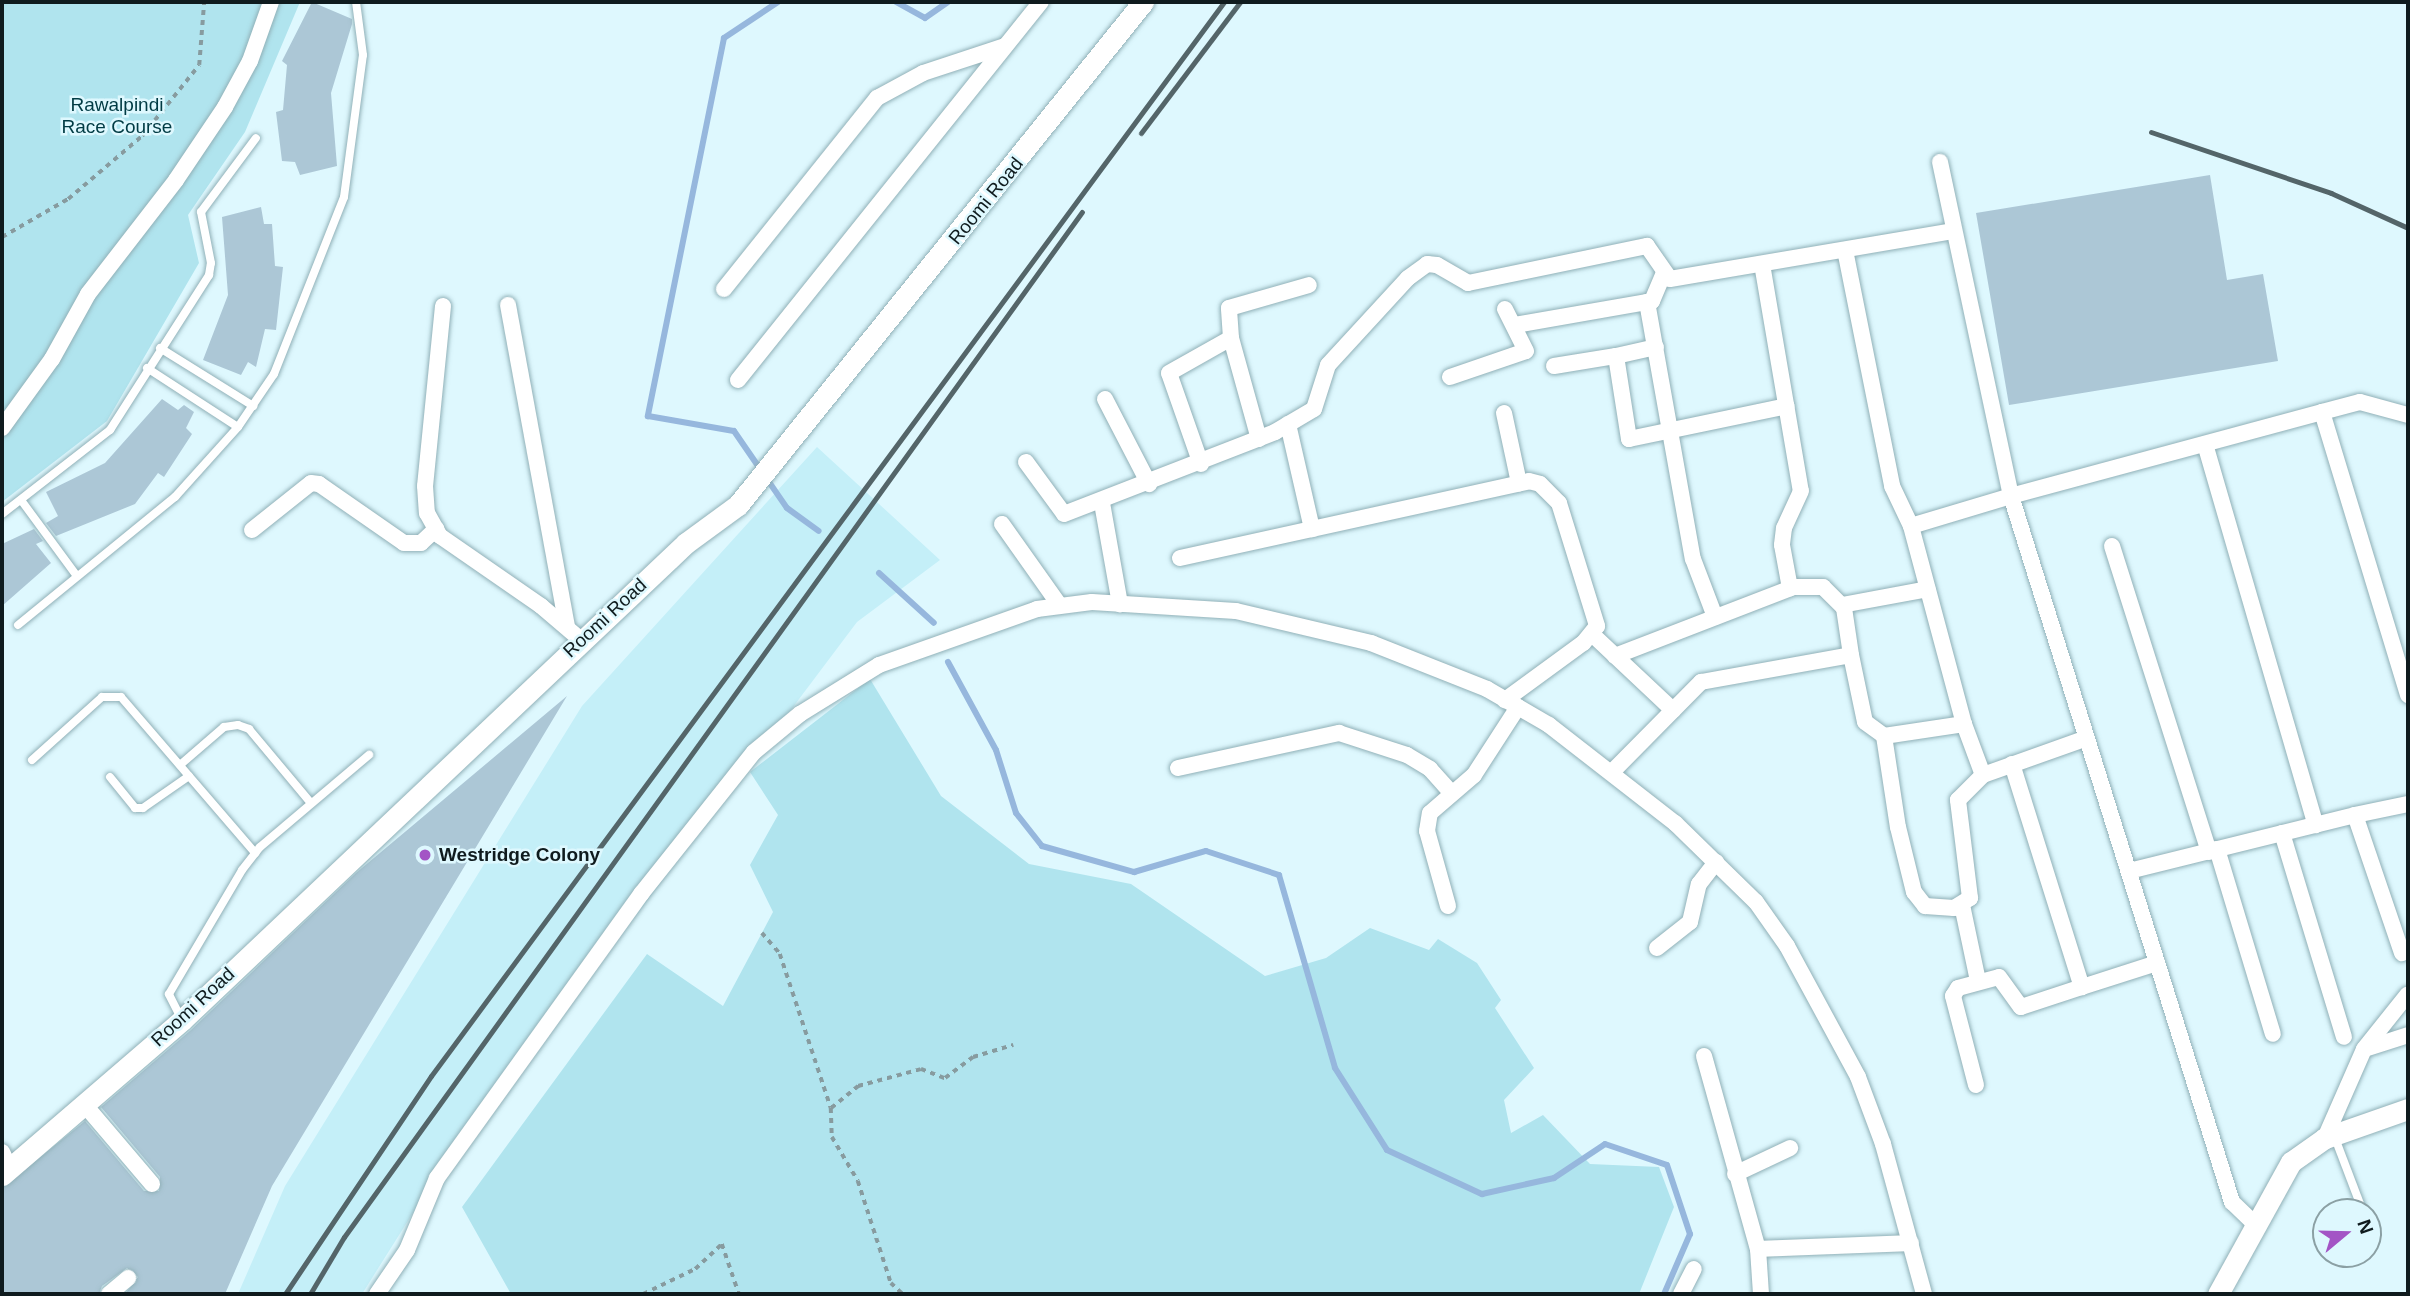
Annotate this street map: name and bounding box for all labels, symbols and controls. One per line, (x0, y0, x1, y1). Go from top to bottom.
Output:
park label: Rawalpindi Race Course (62, 94, 172, 138)
street label: Roomi Road (944, 153, 1028, 249)
street label: Roomi Road (559, 574, 651, 662)
place label: Westridge Colony (439, 844, 600, 866)
marker: Westridge Colony (417, 847, 433, 863)
street label: Roomi Road (147, 963, 239, 1051)
north arrow (2312, 1198, 2382, 1268)
text: N (2353, 1217, 2378, 1237)

